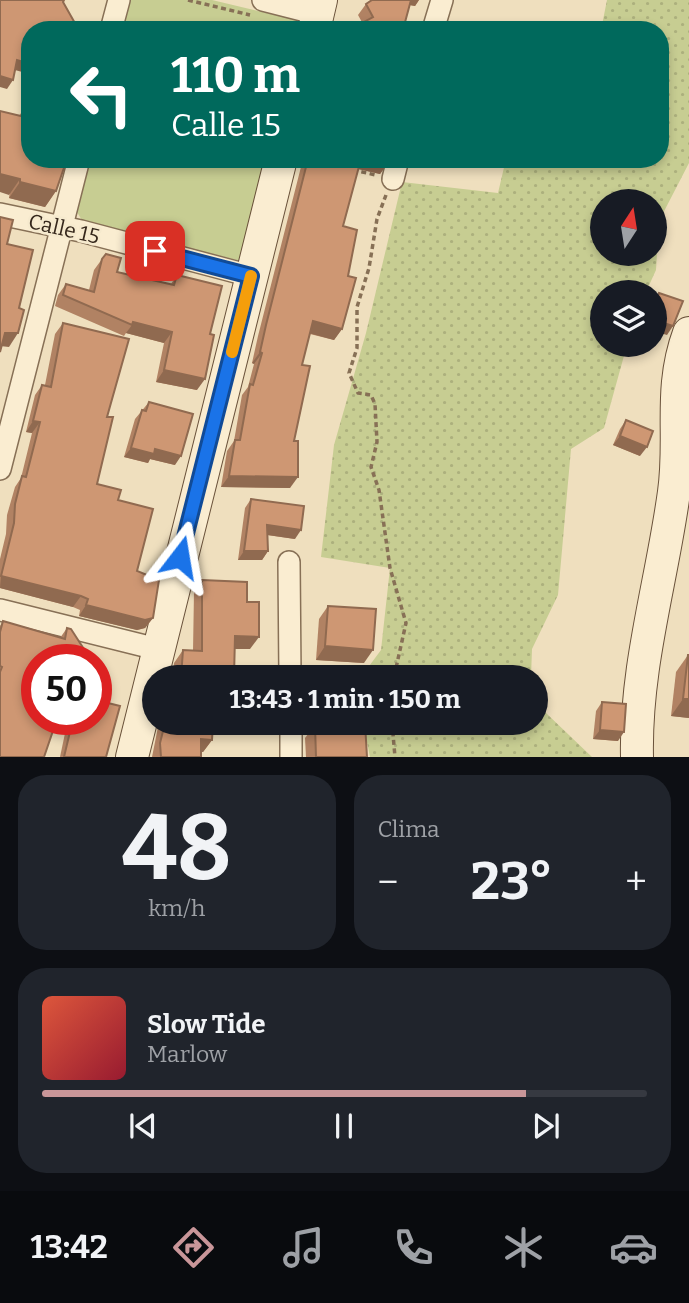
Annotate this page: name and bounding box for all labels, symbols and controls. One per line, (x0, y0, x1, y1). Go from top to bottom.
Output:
text: 110 m (171, 46, 300, 105)
icon: left (56, 49, 147, 140)
text: Calle 15 (171, 106, 281, 144)
north arrow (590, 189, 667, 266)
map controls (590, 189, 667, 357)
street label: Calle 15 (26, 208, 102, 250)
pin (125, 221, 185, 281)
icon: arrive (136, 232, 174, 270)
button: layers (590, 280, 667, 357)
position arrow (143, 520, 217, 594)
speed limit sign: 50 (21, 644, 112, 735)
text: 13:43 · 1 min · 150 m (229, 684, 461, 715)
text: 48 (122, 794, 232, 903)
text: Clima (378, 815, 440, 843)
text: 23° (471, 850, 553, 913)
text: − (378, 859, 398, 905)
text: + (625, 859, 647, 905)
text: km/h (148, 894, 205, 922)
text: Slow Tide (147, 1009, 266, 1040)
text: Marlow (147, 1040, 227, 1068)
icon: previous (124, 1107, 162, 1145)
icon: pause (325, 1107, 363, 1145)
icon: next (527, 1107, 565, 1145)
icon: directions (169, 1223, 218, 1272)
icon: music (279, 1223, 328, 1272)
icon: phone (389, 1223, 438, 1272)
icon: climate (499, 1223, 548, 1272)
icon: car (609, 1223, 658, 1272)
text: 13:42 (31, 1228, 108, 1266)

